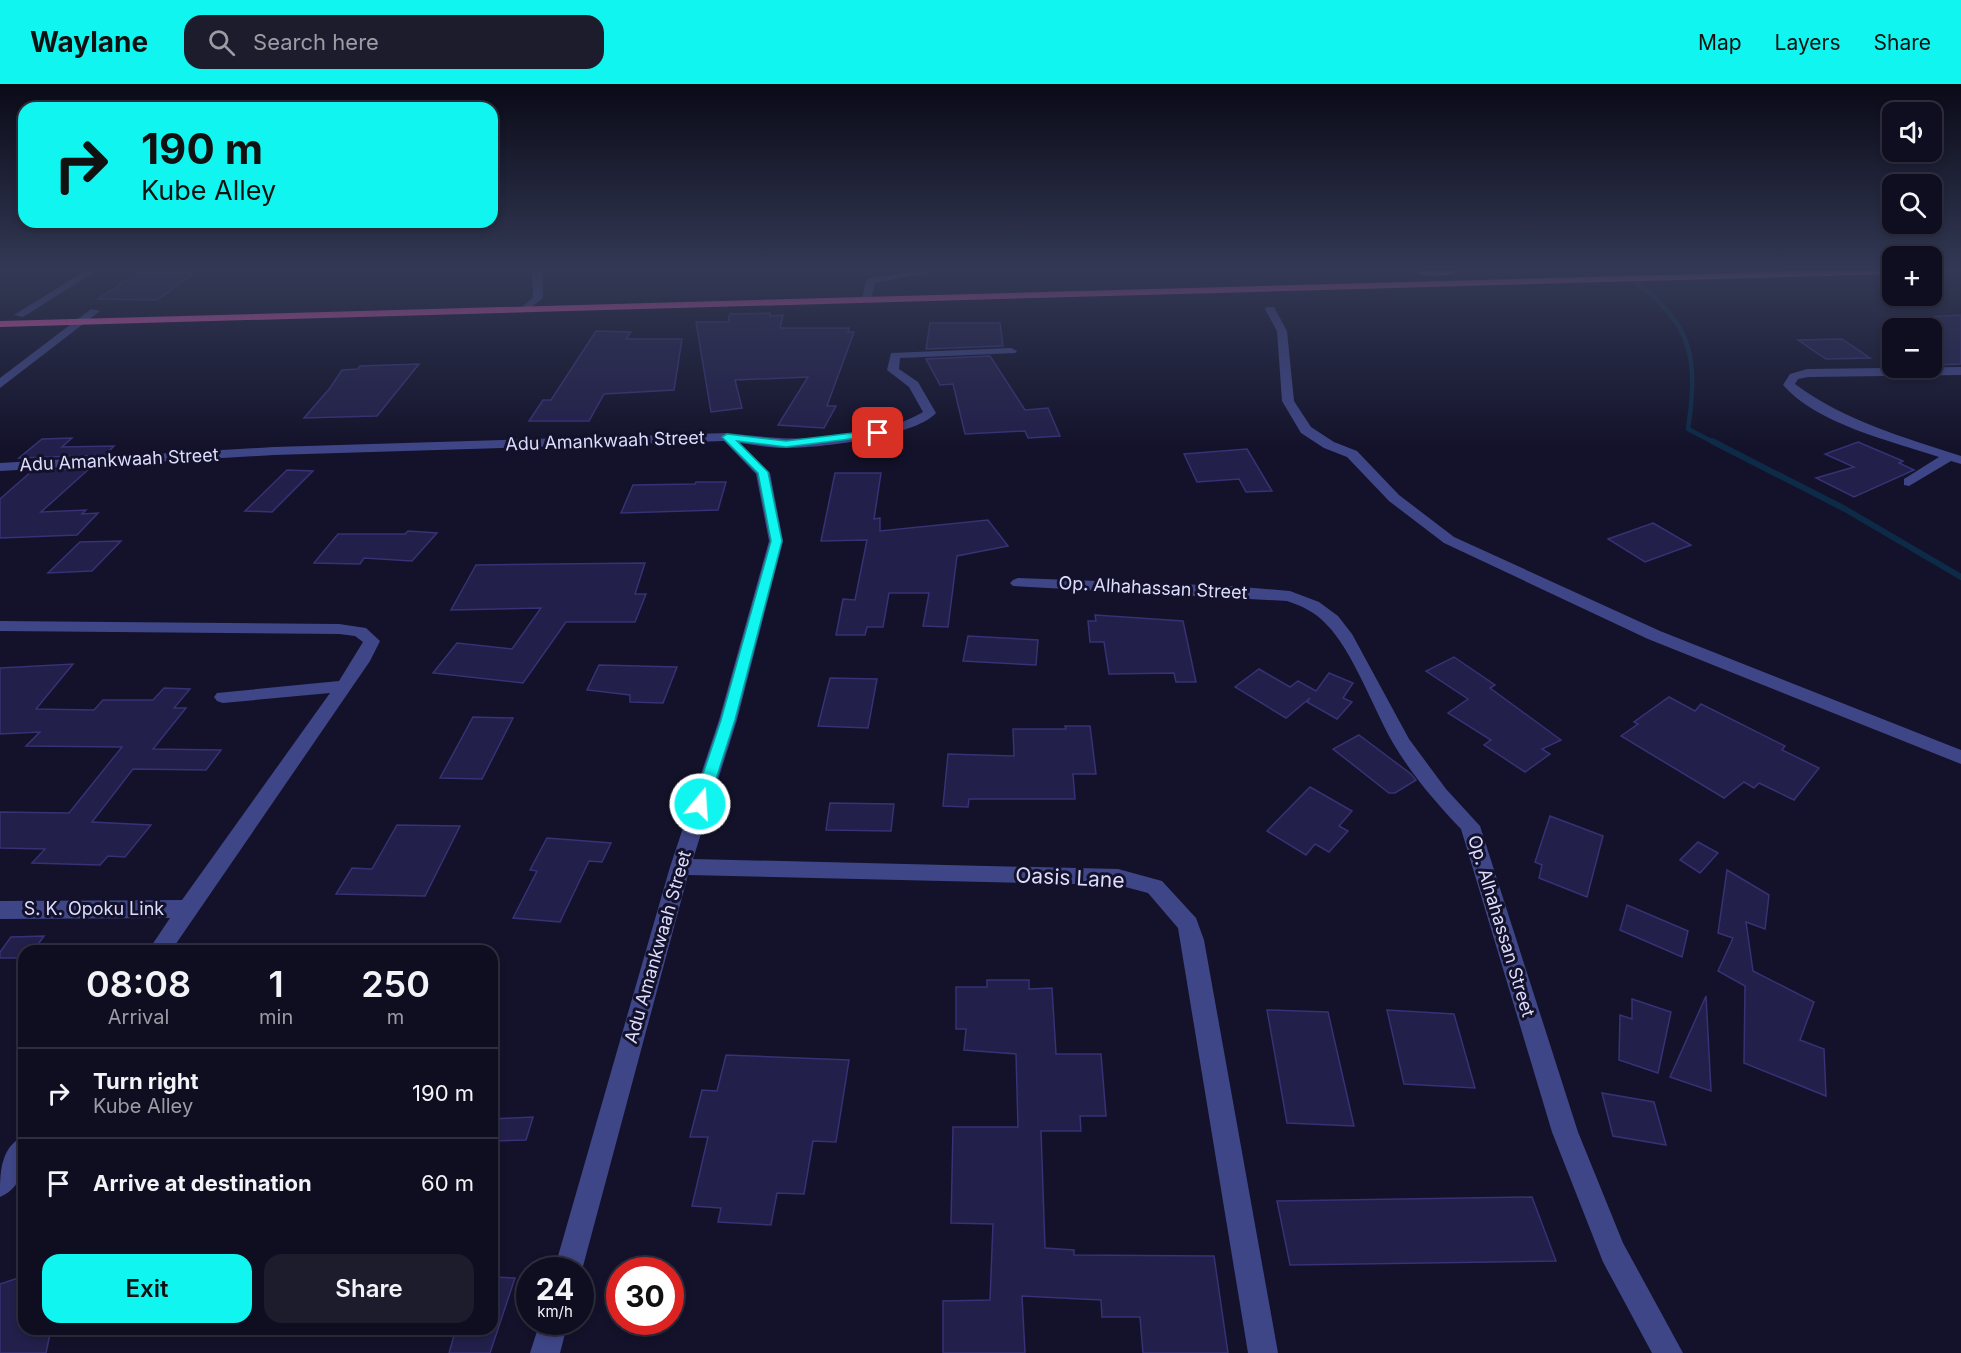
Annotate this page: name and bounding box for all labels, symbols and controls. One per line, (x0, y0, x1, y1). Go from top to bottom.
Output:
search box (184, 15, 604, 69)
text: Waylane (30, 25, 148, 59)
icon: search (205, 26, 238, 59)
text: Search here (253, 29, 379, 55)
text: Map (1698, 30, 1742, 55)
text: Layers (1775, 30, 1841, 55)
text: Share (1874, 30, 1931, 55)
map controls (1882, 102, 1942, 378)
button: sound (1882, 102, 1942, 162)
text: 190 m (141, 123, 263, 174)
icon: right (42, 126, 120, 204)
text: Kube Alley (141, 174, 276, 207)
button: search (1882, 174, 1942, 234)
button: + (1882, 246, 1942, 306)
button: − (1882, 318, 1942, 378)
pin (852, 407, 903, 458)
icon: arrive (861, 416, 894, 449)
street label: Adu Amankwaah Street (505, 427, 705, 454)
street label: Adu Amankwaah Street (19, 444, 219, 475)
street label: Op. Alhahassan Street (1058, 572, 1248, 603)
position arrow (668, 772, 732, 836)
street label: Op. Alhahassan Street (1464, 832, 1539, 1019)
street label: Adu Amankwaah Street (620, 848, 695, 1046)
street label: Oasis Lane (1015, 862, 1125, 893)
street label: S. K. Opoku Link (24, 898, 164, 919)
text: 08:08 (86, 962, 191, 1006)
text: 1 (268, 962, 284, 1006)
text: 250 (361, 962, 430, 1006)
text: Arrival (108, 1005, 169, 1029)
text: min (259, 1005, 293, 1029)
text: m (387, 1005, 404, 1029)
text: Turn right (93, 1068, 199, 1094)
icon: right (42, 1077, 75, 1110)
text: 190 m (412, 1080, 474, 1106)
text: Kube Alley (93, 1094, 193, 1118)
icon: arrive (42, 1167, 75, 1200)
text: Arrive at destination (93, 1170, 312, 1196)
text: 60 m (421, 1170, 474, 1196)
button: Exit (42, 1254, 252, 1323)
button: Share (264, 1254, 474, 1323)
speed limit sign: 30 (606, 1257, 684, 1335)
text: 24 (536, 1271, 574, 1307)
text: km/h (537, 1302, 573, 1321)

